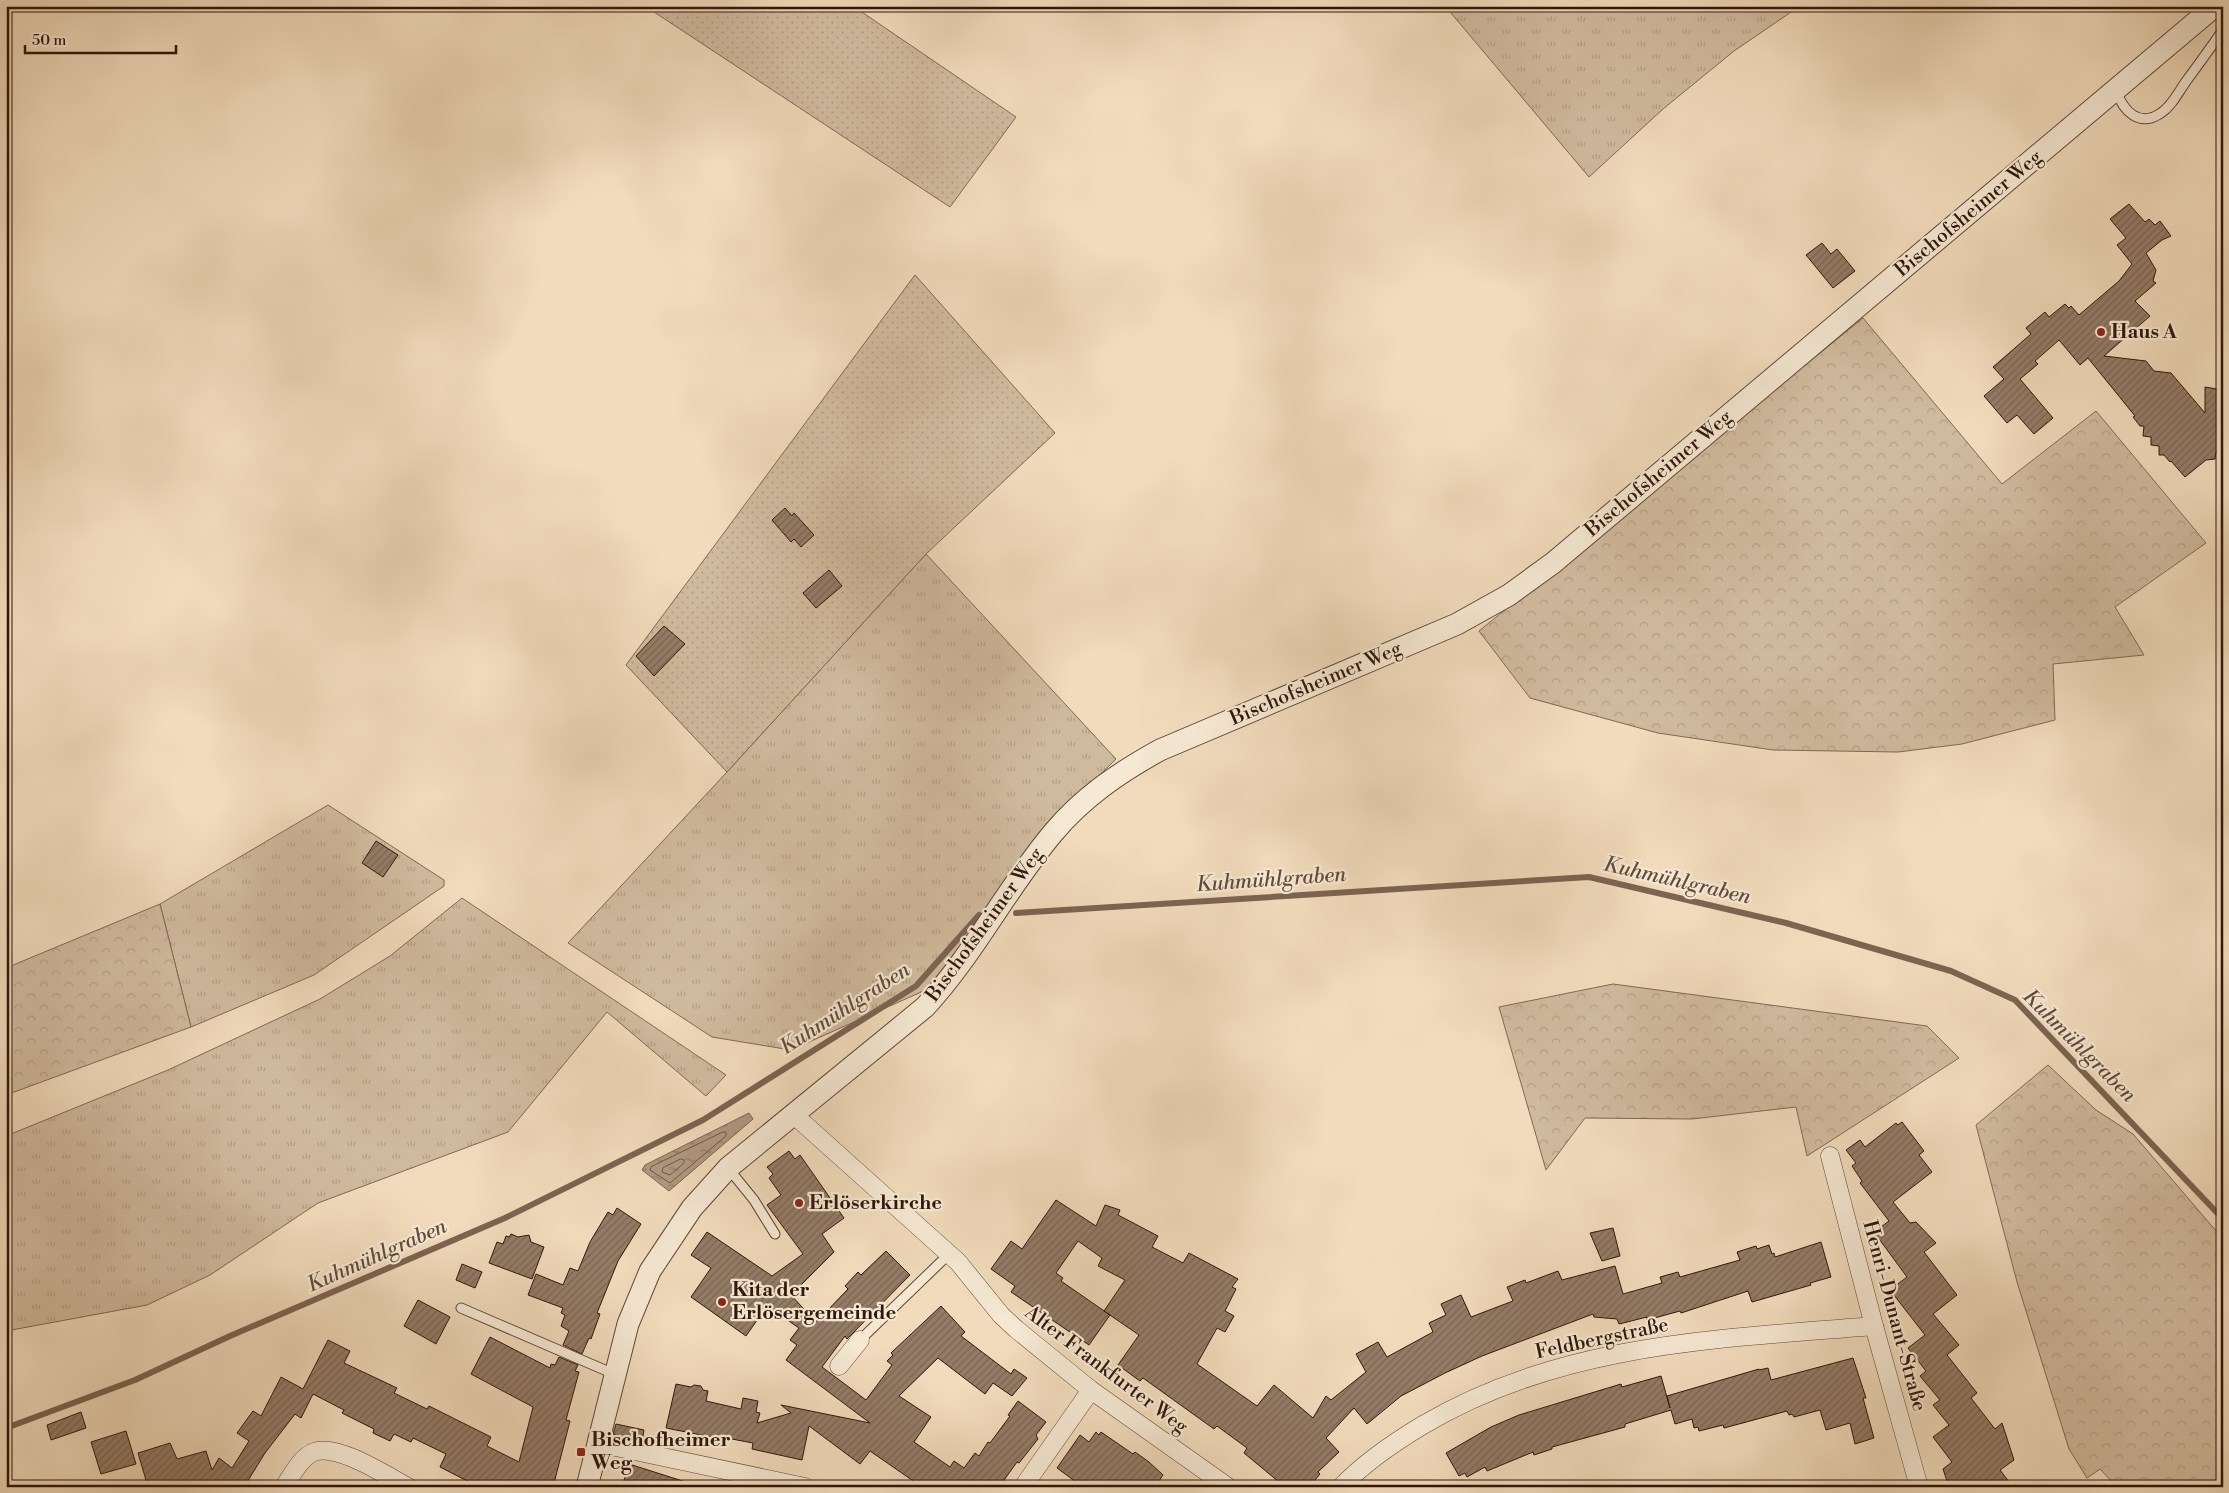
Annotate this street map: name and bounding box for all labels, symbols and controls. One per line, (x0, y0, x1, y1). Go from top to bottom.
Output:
scale bar (25, 22, 176, 54)
text: 50 m (32, 31, 66, 50)
street label: Bischofsheimer Weg (1889, 145, 2048, 284)
place label: Haus A (2111, 320, 2177, 345)
marker: Haus A (2095, 326, 2107, 338)
street label: Bischofsheimer Weg (1579, 405, 1738, 544)
street label: Bischofsheimer Weg (1225, 636, 1406, 732)
street label: Bischofsheimer Weg (920, 842, 1050, 1008)
water label: Kuhmühlgraben (1601, 851, 1753, 911)
water label: Kuhmühlgraben (1195, 862, 1347, 898)
water label: Kuhmühlgraben (775, 957, 915, 1061)
water label: Kuhmühlgraben (2017, 984, 2141, 1108)
place label: Erlöserkirche (809, 1191, 942, 1216)
marker: Erlöserkirche (793, 1197, 805, 1209)
water label: Kuhmühlgraben (303, 1213, 451, 1298)
street label: Henri-Dunant-Straße (1856, 1218, 1932, 1414)
place label: Kita der Erlösergemeinde (732, 1278, 897, 1326)
marker: Kita der Erlösergemeinde (716, 1296, 728, 1308)
street label: Alter Frankfurter Weg (1018, 1300, 1193, 1440)
street label: Feldbergstraße (1533, 1313, 1671, 1365)
place label: Bischofheimer Weg (590, 1428, 731, 1476)
marker: Bischofheimer Weg (575, 1446, 587, 1458)

